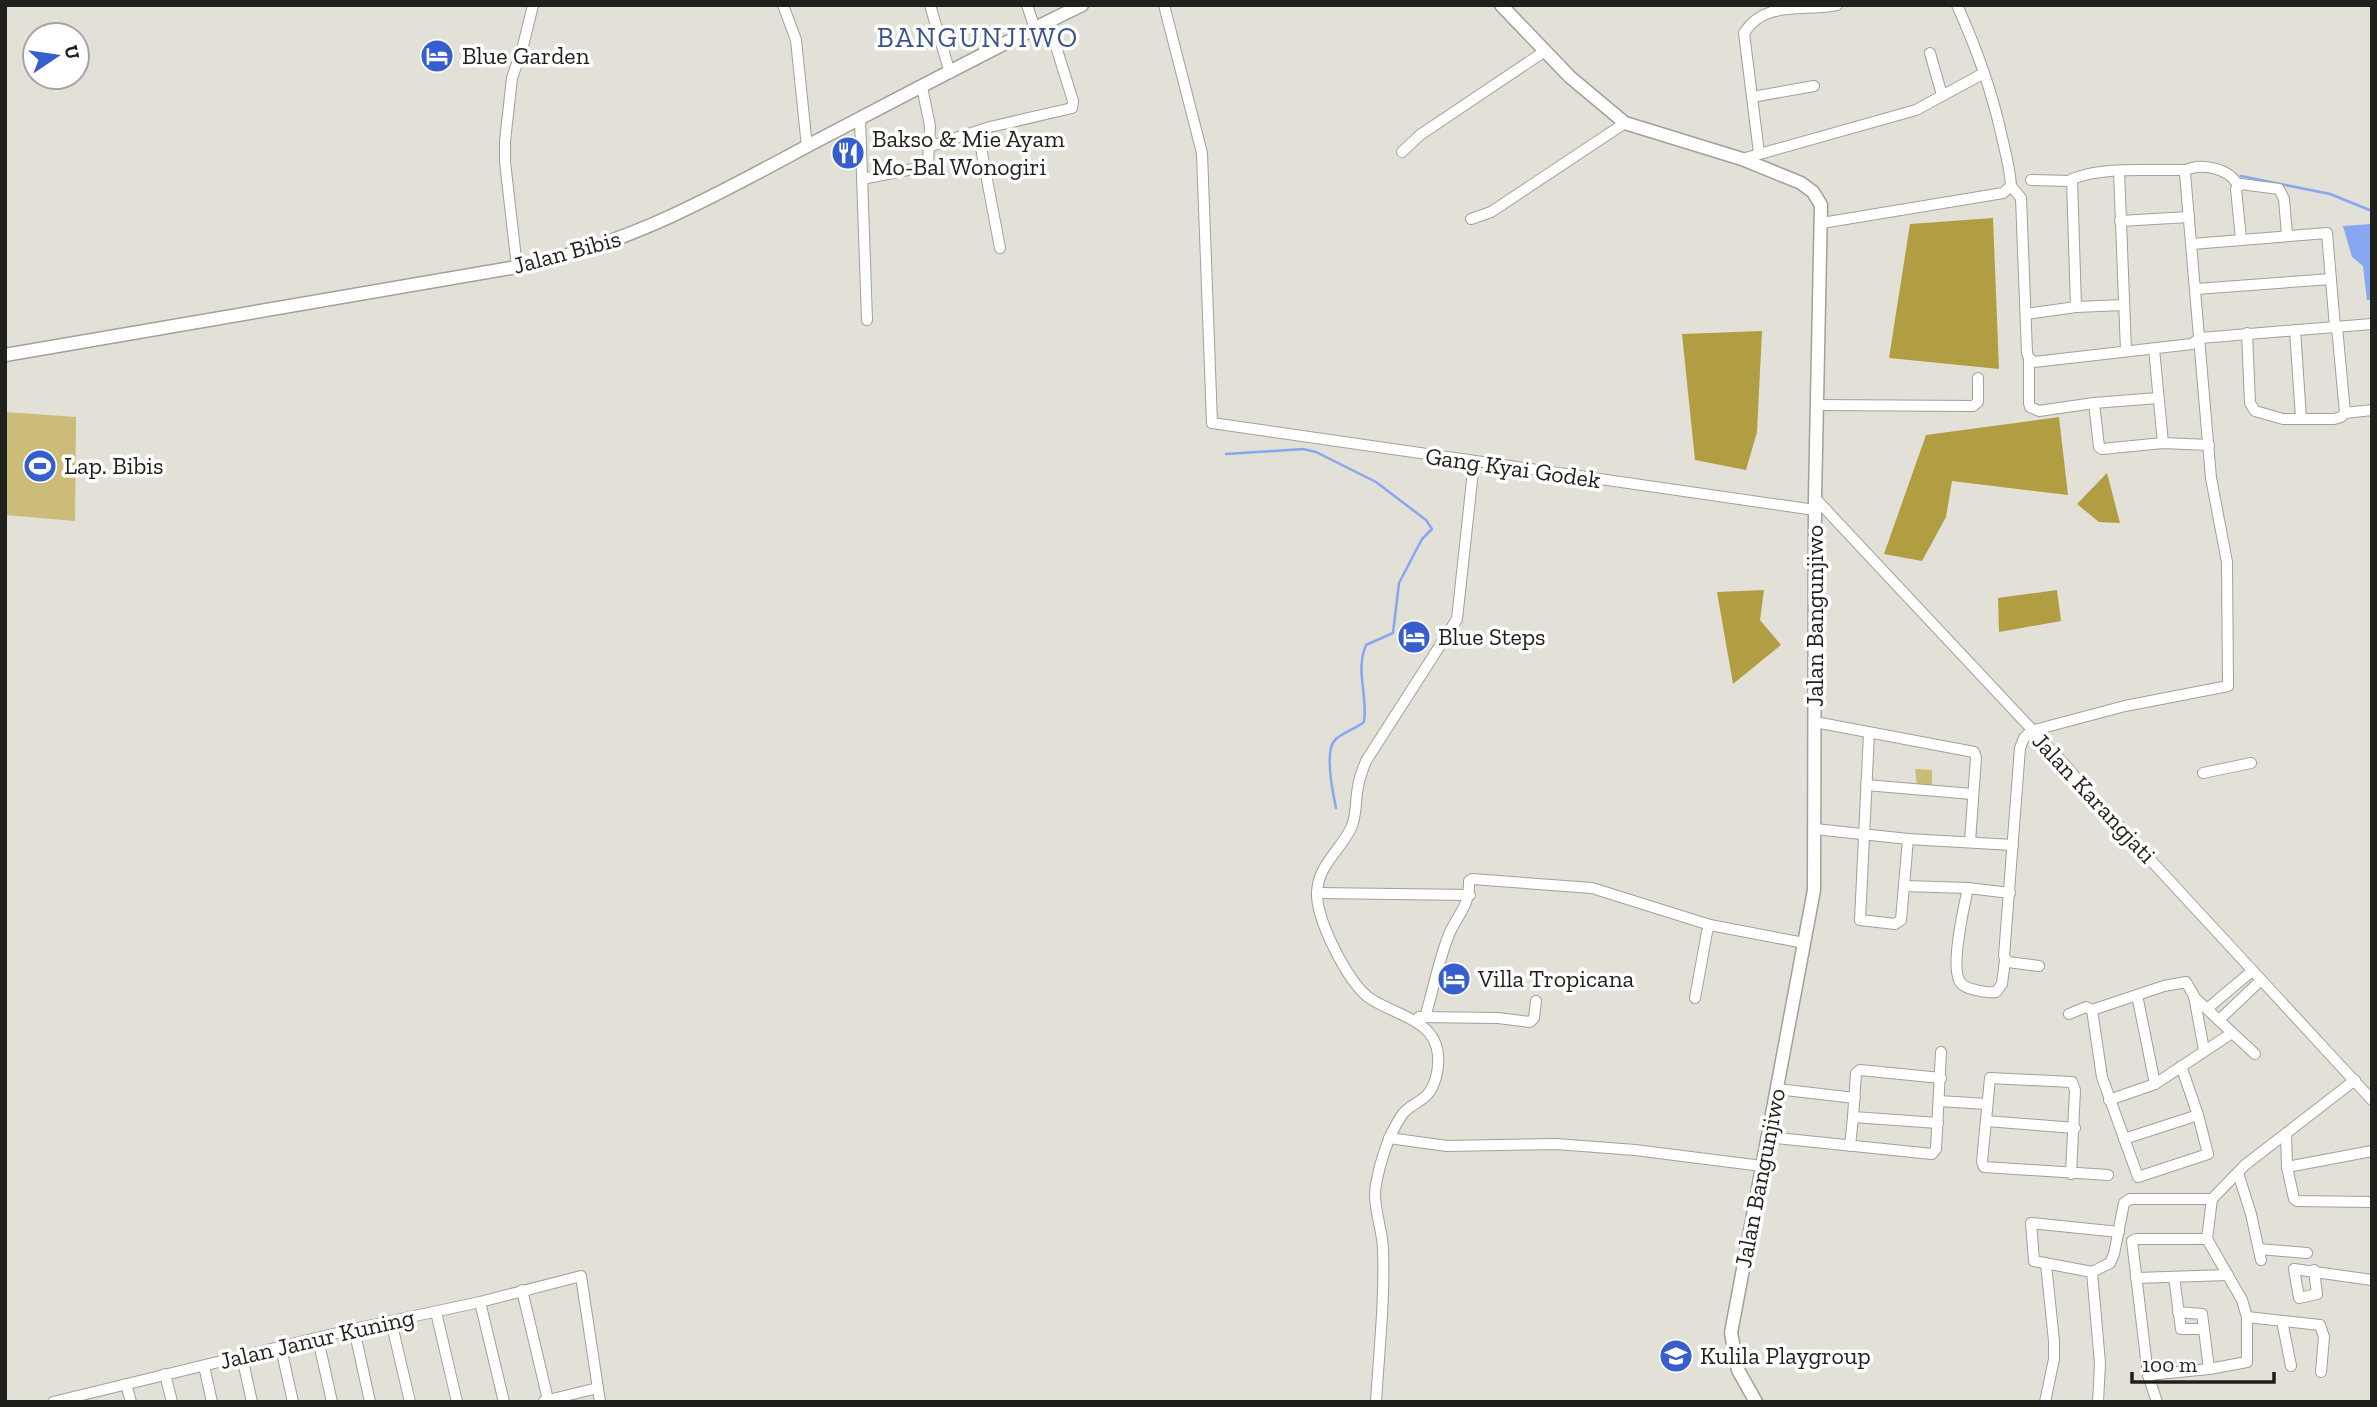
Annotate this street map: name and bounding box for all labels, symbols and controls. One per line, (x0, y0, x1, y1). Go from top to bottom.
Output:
north arrow (21, 21, 91, 91)
district label: BANGUNJIWO (877, 21, 1079, 54)
hotel icon: Blue Garden (418, 37, 456, 75)
place label: Blue Garden (462, 41, 590, 70)
text: U (59, 43, 85, 62)
place label: Bakso & Mie Ayam Mo-Bal Wonogiri (872, 124, 1065, 181)
restaurant icon: Bakso & Mie Ayam Mo-Bal Wonogiri (829, 134, 867, 172)
street label: Jalan Bibis (510, 223, 624, 280)
street label: Gang Kyai Godek (1424, 441, 1603, 494)
sports icon: Lap. Bibis (21, 447, 59, 485)
place label: Lap. Bibis (64, 451, 163, 480)
street label: Jalan Bangunjiwo (1800, 525, 1829, 707)
hotel icon: Blue Steps (1395, 618, 1433, 656)
place label: Blue Steps (1438, 622, 1546, 651)
street label: Jalan Karangjati (2027, 726, 2162, 869)
hotel icon: Villa Tropicana (1435, 960, 1473, 998)
place label: Villa Tropicana (1477, 964, 1634, 993)
street label: Jalan Bangunjiwo (1728, 1086, 1791, 1270)
street label: Jalan Janur Kuning (217, 1302, 417, 1375)
school or university icon: Kulila Playgroup (1657, 1337, 1695, 1375)
scale bar (2132, 1340, 2274, 1384)
place label: Kulila Playgroup (1700, 1341, 1871, 1370)
text: 100 m (2142, 1352, 2197, 1377)

